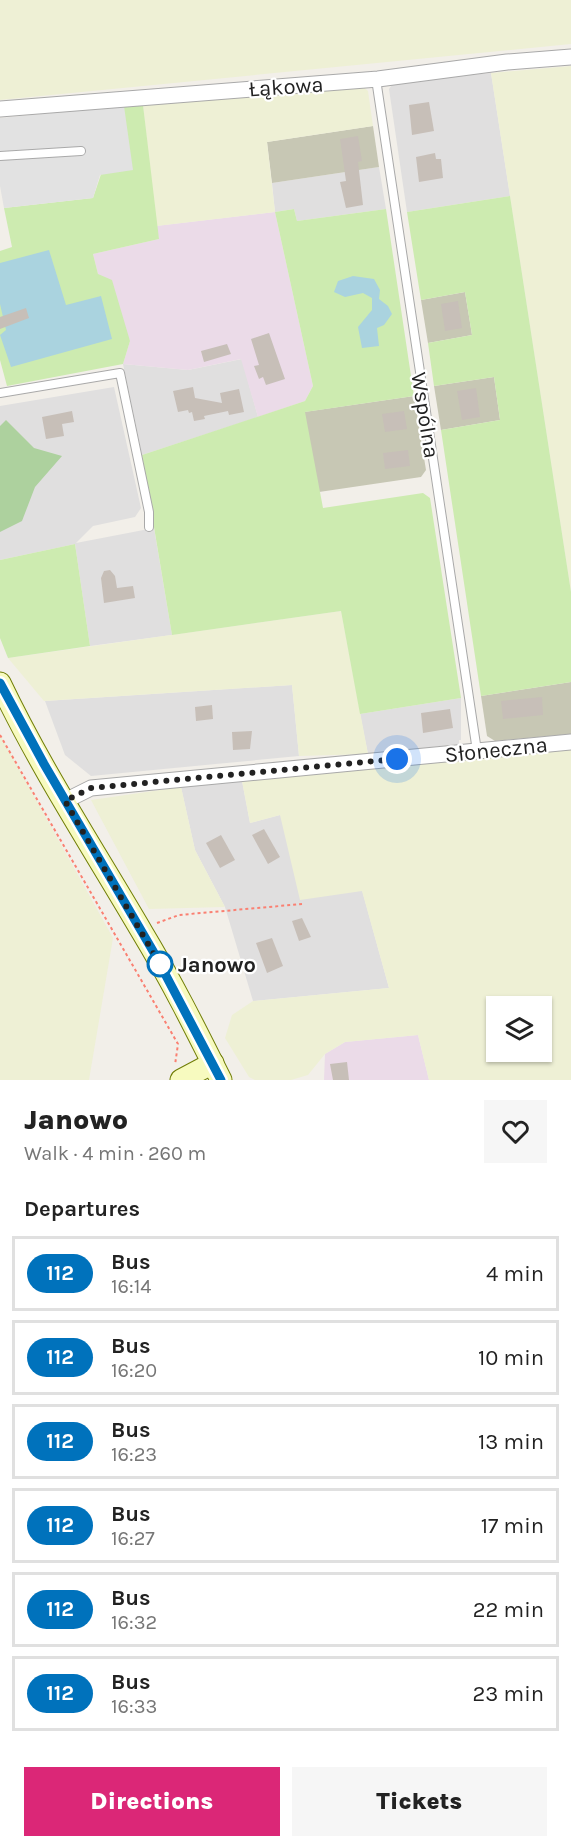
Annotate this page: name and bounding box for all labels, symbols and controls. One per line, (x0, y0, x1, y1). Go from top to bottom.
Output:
street label: Łąkowa (248, 71, 324, 103)
street label: Wspólna (405, 370, 445, 460)
street label: Słoneczna (443, 732, 549, 768)
your location (382, 744, 412, 774)
marker: Janowo (147, 951, 173, 977)
place label: Janowo (178, 952, 256, 978)
map controls (486, 996, 552, 1062)
button: layers (486, 996, 552, 1062)
button: heart (484, 1100, 547, 1163)
text: Janowo (24, 1103, 128, 1136)
text: Walk · 4 min · 260 m (24, 1142, 206, 1165)
text: Departures (24, 1196, 140, 1222)
text: Bus (111, 1249, 151, 1275)
text: 112 (46, 1261, 74, 1285)
text: 4 min (486, 1261, 544, 1287)
text: 16:14 (111, 1275, 151, 1298)
text: Bus (111, 1333, 151, 1359)
text: 112 (46, 1345, 74, 1369)
text: 10 min (478, 1345, 544, 1371)
text: 16:20 (111, 1359, 157, 1382)
text: Bus (111, 1417, 151, 1443)
text: 112 (46, 1429, 74, 1453)
text: 13 min (478, 1429, 544, 1455)
text: 16:23 (111, 1443, 157, 1466)
text: Bus (111, 1501, 151, 1527)
text: 112 (46, 1513, 74, 1537)
text: 17 min (481, 1513, 544, 1539)
text: 16:27 (111, 1527, 155, 1550)
text: Bus (111, 1585, 151, 1611)
text: 112 (46, 1597, 74, 1621)
text: 22 min (473, 1597, 544, 1623)
text: 16:32 (111, 1611, 157, 1634)
text: Bus (111, 1669, 151, 1695)
text: 112 (46, 1681, 74, 1705)
text: 23 min (473, 1681, 544, 1707)
text: 16:33 (111, 1695, 157, 1718)
button: Directions (24, 1767, 280, 1836)
button: Tickets (292, 1767, 547, 1836)

